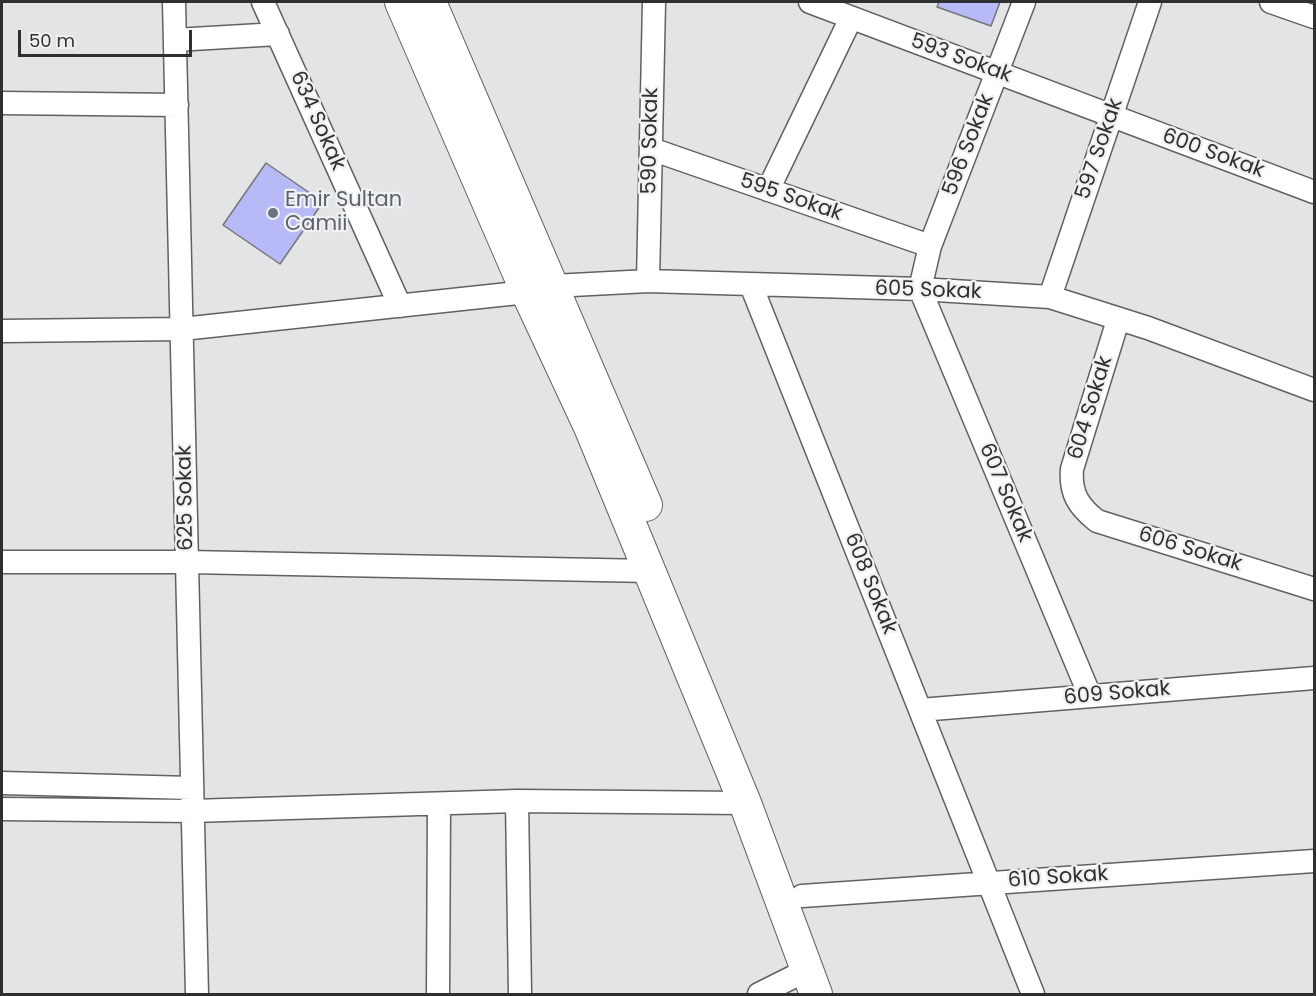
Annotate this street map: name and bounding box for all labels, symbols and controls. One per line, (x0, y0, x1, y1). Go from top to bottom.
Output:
scale bar (21, 18, 195, 56)
text: 50 m (29, 28, 75, 53)
street label: 593 Sokak (907, 29, 1015, 89)
street label: 634 Sokak (284, 67, 350, 175)
street label: 590 Sokak (637, 87, 665, 195)
street label: 596 Sokak (938, 91, 1000, 199)
street label: 597 Sokak (1071, 95, 1129, 203)
street label: 600 Sokak (1158, 124, 1268, 184)
street label: 595 Sokak (736, 169, 846, 227)
place label: Emir Sultan Camii (285, 188, 402, 238)
marker: Emir Sultan Camii (266, 206, 280, 220)
street label: 605 Sokak (874, 277, 982, 305)
street label: 604 Sokak (1063, 353, 1119, 463)
street label: 607 Sokak (973, 440, 1037, 546)
street label: 625 Sokak (172, 445, 200, 551)
street label: 606 Sokak (1135, 522, 1245, 578)
street label: 608 Sokak (838, 530, 902, 638)
street label: 609 Sokak (1063, 677, 1171, 711)
street label: 610 Sokak (1007, 862, 1109, 894)

